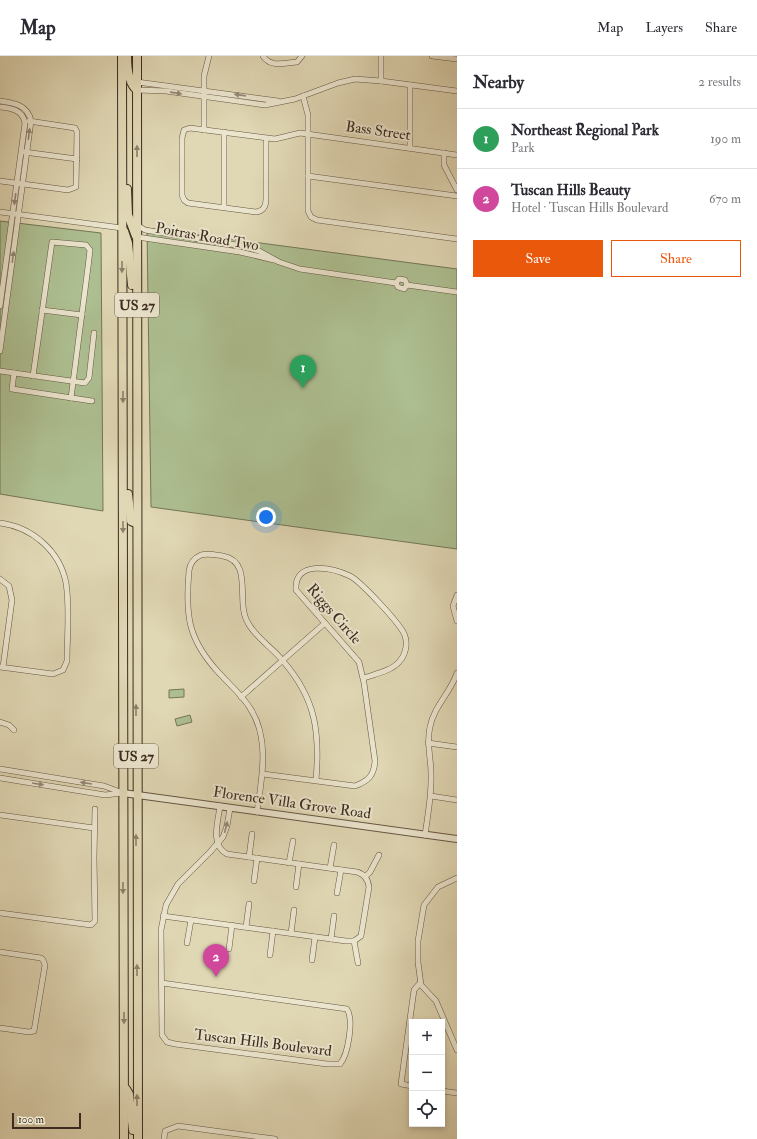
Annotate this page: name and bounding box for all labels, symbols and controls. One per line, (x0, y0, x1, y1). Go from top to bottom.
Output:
text: Map (20, 16, 56, 40)
text: Map (597, 19, 623, 36)
text: Layers (645, 19, 683, 36)
text: Share (705, 19, 737, 36)
text: Nearby (473, 72, 524, 93)
text: 2 results (698, 74, 741, 90)
one-way arrow (170, 90, 182, 96)
one-way arrow (234, 92, 247, 98)
street label: Bass Street (344, 117, 412, 145)
text: Northeast Regional Park (511, 121, 659, 140)
one-way arrow (26, 128, 33, 140)
text: 1 (484, 131, 488, 147)
text: 190 m (710, 131, 741, 147)
text: Park (511, 140, 535, 156)
one-way arrow (134, 144, 140, 157)
text: Tuscan Hills Beauty (511, 181, 630, 200)
text: 2 (483, 191, 489, 207)
text: 670 m (709, 191, 741, 207)
one-way arrow (12, 192, 18, 205)
text: Hotel · Tuscan Hills Boulevard (511, 200, 669, 216)
street label: Poitras Road Two (154, 219, 260, 255)
button: Save (473, 240, 603, 277)
button: Share (611, 240, 741, 277)
one-way arrow (10, 251, 16, 263)
one-way arrow (119, 261, 125, 274)
road number: US 27 (115, 293, 159, 317)
pin: 1 (290, 355, 316, 388)
one-way arrow (120, 391, 126, 404)
your location (256, 507, 276, 527)
one-way arrow (120, 521, 126, 534)
street label: Riggs Circle (302, 580, 366, 648)
one-way arrow (133, 703, 139, 716)
road number: US 27 (114, 744, 158, 768)
one-way arrow (80, 780, 92, 786)
one-way arrow (32, 781, 45, 787)
street label: Florence Villa Grove Road (212, 783, 373, 824)
one-way arrow (224, 820, 230, 833)
one-way arrow (133, 833, 139, 846)
one-way arrow (120, 882, 126, 895)
pin: 2 (203, 944, 229, 977)
one-way arrow (134, 963, 140, 976)
one-way arrow (121, 1012, 127, 1025)
map controls (409, 1019, 445, 1127)
button: + (409, 1019, 445, 1055)
street label: Tuscan Hills Boulevard (193, 1025, 333, 1061)
button: − (409, 1055, 445, 1091)
button: locate (409, 1091, 445, 1127)
one-way arrow (134, 1093, 140, 1106)
scale bar (12, 1111, 81, 1130)
text: 100 m (18, 1113, 44, 1126)

